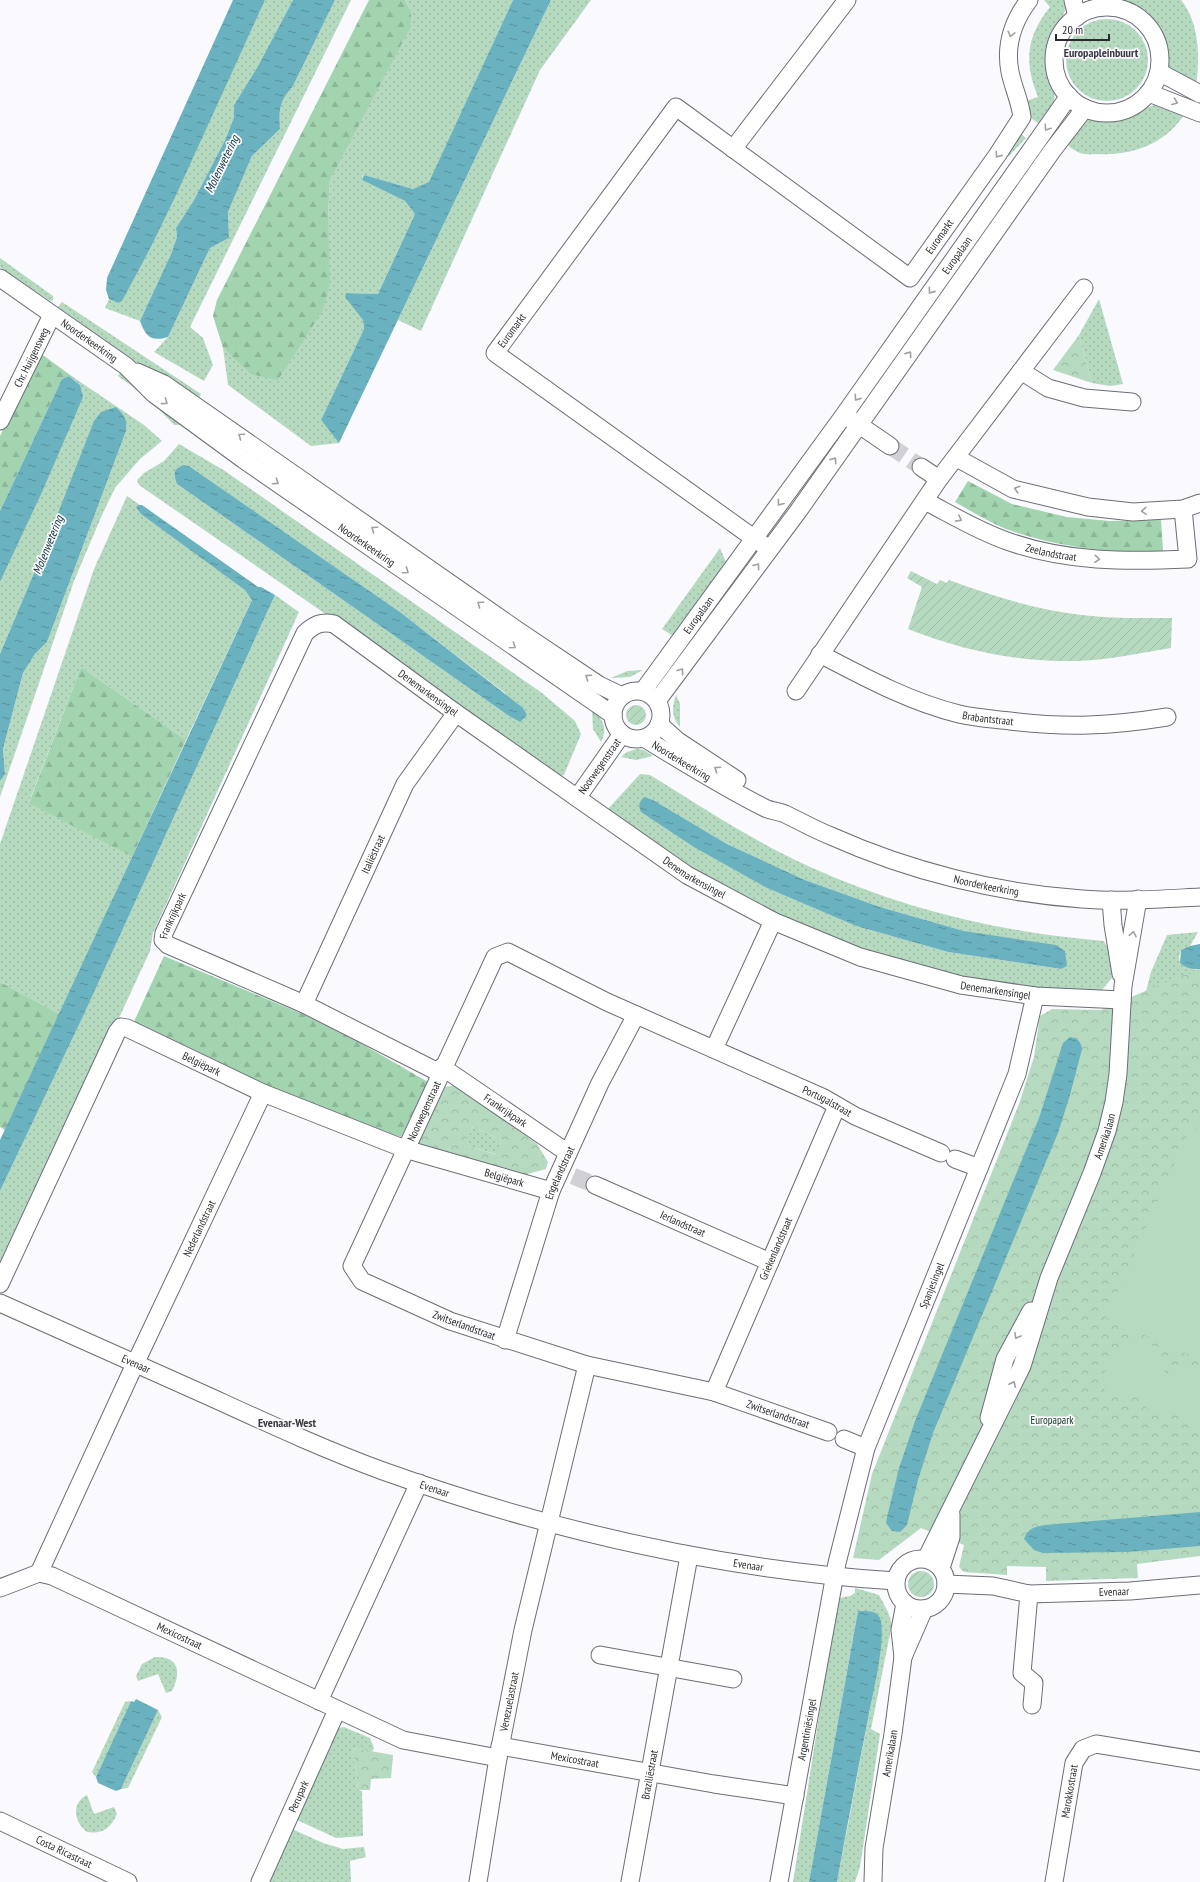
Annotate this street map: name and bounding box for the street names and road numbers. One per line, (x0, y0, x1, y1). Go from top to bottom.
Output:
street label: Euromarkt (922, 216, 956, 257)
street label: Europalaan (939, 234, 975, 277)
street label: Euromarkt (494, 310, 529, 350)
street label: Noorderkeerkring (58, 316, 121, 365)
street label: Chr. Huijgensweg (11, 325, 52, 389)
street label: Noorderkeerkring (335, 520, 398, 570)
street label: Zeelandstraat (1024, 540, 1077, 564)
street label: Europalaan (680, 593, 717, 636)
street label: Denemarkensingel (396, 666, 461, 720)
street label: Brabantstraat (961, 708, 1014, 728)
street label: Noorwegenstraat (575, 735, 624, 797)
street label: Noorderkeerkring (649, 738, 714, 784)
street label: Italiëstraat (358, 832, 388, 876)
street label: Denemarkensingel (660, 853, 728, 902)
street label: Noorderkeerkring (952, 872, 1020, 899)
street label: Frankrijkpark (156, 890, 189, 940)
street label: Denemarkensingel (960, 978, 1032, 1002)
street label: Belgiëpark (180, 1049, 224, 1079)
street label: Noorwegenstraat (404, 1079, 444, 1144)
street label: Portugalstraat (800, 1082, 854, 1120)
street label: Frankrijkpark (481, 1091, 531, 1131)
street label: Amerikalaan (1091, 1112, 1118, 1161)
street label: Engelandstraat (542, 1144, 577, 1201)
street label: Belgiëpark (483, 1165, 526, 1190)
street label: Nederlandstraat (180, 1198, 218, 1259)
street label: Ierlandstraat (658, 1208, 708, 1240)
street label: Griekenlandstraat (756, 1215, 795, 1282)
street label: Spanjesingel (916, 1260, 947, 1311)
street label: Zwitserlandstraat (431, 1307, 497, 1343)
street label: Evenaar (119, 1351, 153, 1376)
street label: Zwitserlandstraat (745, 1397, 811, 1431)
street label: Evenaar (418, 1477, 451, 1500)
street label: Evenaar (732, 1556, 764, 1574)
street label: Evenaar (1099, 1584, 1129, 1599)
street label: Mexicostraat (155, 1619, 205, 1652)
street label: Venezuelastraat (496, 1671, 522, 1734)
street label: Argentiniësingel (794, 1697, 819, 1761)
street label: Amerikalaan (879, 1729, 900, 1778)
street label: Mexicostraat (550, 1748, 600, 1770)
street label: Braziliëstraat (638, 1749, 661, 1801)
street label: Marokkostraat (1058, 1763, 1081, 1819)
street label: Perupark (285, 1777, 312, 1814)
street label: Costa Ricastraat (34, 1832, 94, 1871)

